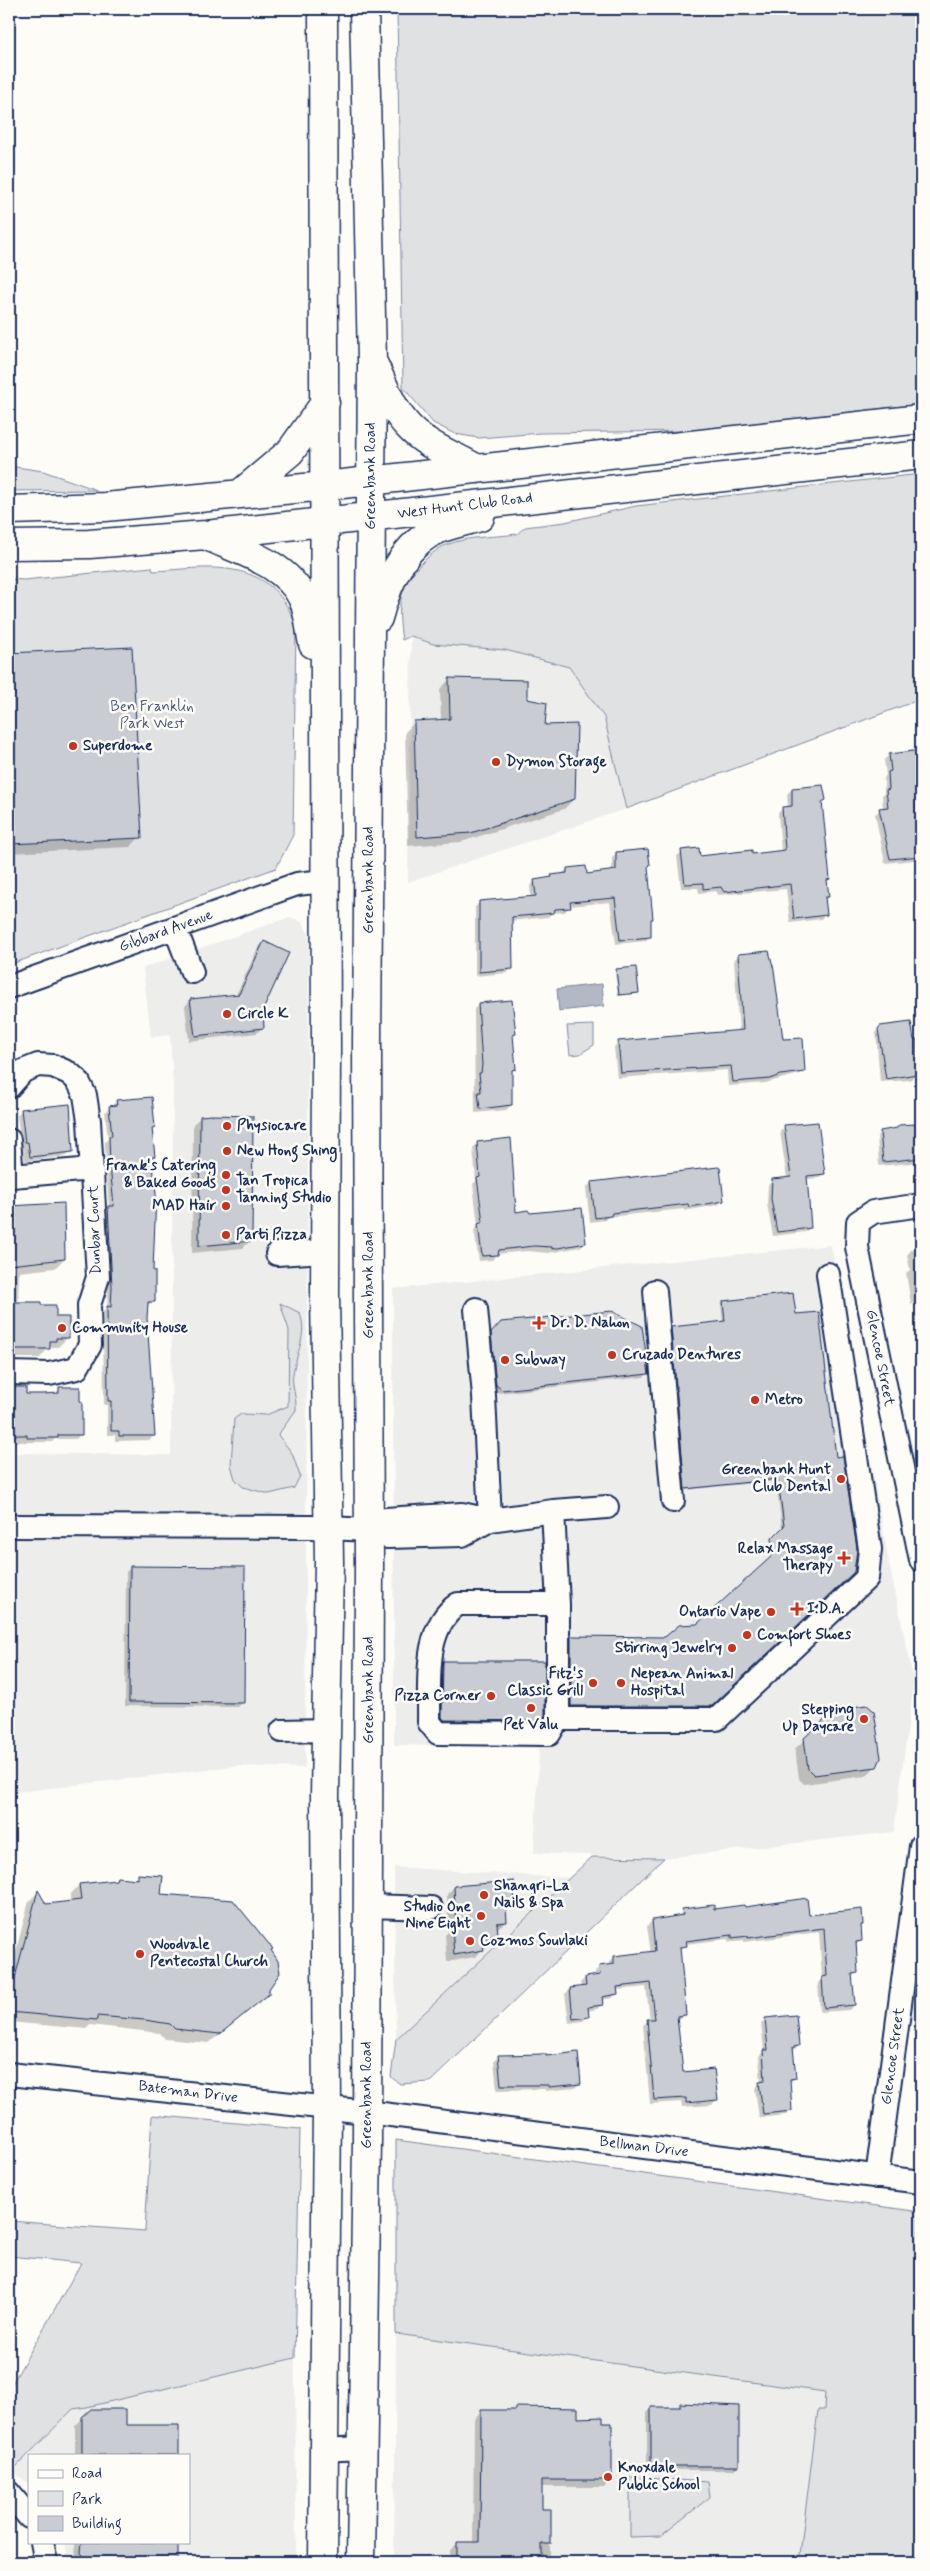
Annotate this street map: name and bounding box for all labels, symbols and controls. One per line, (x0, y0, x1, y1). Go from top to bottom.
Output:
street label: Greenbank Road (361, 422, 381, 530)
street label: West Hunt Club Road (396, 488, 534, 524)
park label: Ben Franklin Park West (110, 697, 194, 734)
place label: Superdome (83, 736, 153, 756)
marker: Superdome (67, 740, 79, 752)
place label: Dymon Storage (506, 752, 607, 774)
marker: Dymon Storage (490, 756, 502, 768)
street label: Greenbank Road (359, 826, 379, 934)
street label: Gibbard Avenue (116, 905, 216, 957)
place label: Circle K (237, 1004, 289, 1024)
marker: Circle K (221, 1008, 233, 1020)
place label: Physiocare (237, 1116, 307, 1136)
marker: Physiocare (221, 1120, 233, 1132)
place label: New Hong Shing (237, 1141, 338, 1163)
marker: New Hong Shing (221, 1145, 233, 1157)
place label: Frank's Catering & Baked Goods (106, 1156, 216, 1193)
marker: Frank's Catering & Baked Goods (220, 1169, 232, 1181)
place label: Tan Tropica Tanning Studio (236, 1171, 331, 1210)
marker: Tan Tropica Tanning Studio (220, 1184, 232, 1196)
street label: Dunbar Court (83, 1185, 107, 1275)
place label: MAD Hair (152, 1196, 217, 1216)
marker: MAD Hair (220, 1200, 232, 1212)
place label: Parti Pizza (236, 1225, 307, 1245)
marker: Parti Pizza (220, 1229, 232, 1241)
street label: Greenbank Road (359, 1231, 379, 1339)
street label: Glencoe Street (861, 1308, 899, 1408)
place label: Dr. D. Nahon (550, 1313, 630, 1333)
marker: Dr. D. Nahon (532, 1316, 546, 1330)
place label: Community House (72, 1318, 188, 1338)
marker: Community House (56, 1322, 68, 1334)
place label: Cruzado Dentures (622, 1345, 741, 1365)
marker: Cruzado Dentures (606, 1349, 618, 1361)
place label: Subway (515, 1350, 566, 1370)
marker: Subway (499, 1354, 511, 1366)
place label: Metro (765, 1390, 803, 1410)
marker: Metro (749, 1394, 761, 1406)
place label: Greenbank Hunt Club Dental (721, 1460, 831, 1497)
marker: Greenbank Hunt Club Dental (835, 1473, 847, 1485)
place label: Relax Massage Therapy (738, 1539, 833, 1576)
marker: Relax Massage Therapy (837, 1551, 851, 1565)
place label: I.D.A. (807, 1599, 844, 1619)
place label: Ontario Vape (679, 1602, 761, 1622)
marker: I.D.A. (791, 1603, 803, 1615)
marker: Ontario Vape (765, 1606, 777, 1618)
place label: Comfort Shoes (757, 1625, 851, 1647)
marker: Comfort Shoes (741, 1629, 753, 1641)
street label: Greenbank Road (359, 1636, 379, 1744)
place label: Stirring Jewelry (615, 1638, 722, 1659)
marker: Stirring Jewelry (726, 1642, 738, 1654)
place label: Fitz's Classic Grill (507, 1664, 583, 1701)
place label: Nepean Animal Hospital (631, 1664, 733, 1701)
marker: Fitz's Classic Grill (587, 1677, 599, 1689)
marker: Nepean Animal Hospital (615, 1677, 627, 1689)
place label: Pizza Corner (395, 1686, 482, 1706)
marker: Pizza Corner (485, 1690, 497, 1702)
place label: Stepping Up Daycare (783, 1700, 855, 1737)
marker: Pet Valu (525, 1702, 537, 1714)
marker: Stepping Up Daycare (858, 1713, 870, 1725)
place label: Pet Valu (503, 1715, 559, 1735)
place label: Shangri-La Nails & Spa (494, 1876, 570, 1913)
marker: Shangri-La Nails & Spa (478, 1889, 490, 1901)
place label: Studio One Nine Eight (404, 1897, 472, 1935)
marker: Studio One Nine Eight (475, 1910, 487, 1922)
place label: Cozmos Souvlaki (480, 1931, 588, 1951)
place label: Woodvale Pentecostal Church (149, 1935, 268, 1972)
marker: Cozmos Souvlaki (464, 1935, 476, 1947)
marker: Woodvale Pentecostal Church (134, 1948, 146, 1960)
street label: Glencoe Street (876, 2006, 910, 2106)
street label: Greenbank Road (357, 2041, 377, 2149)
street label: Bateman Drive (137, 2076, 239, 2108)
street label: Bellman Drive (598, 2132, 690, 2162)
legend (28, 2454, 190, 2544)
place label: Knoxdale Public School (618, 2458, 700, 2495)
text: Road (72, 2464, 102, 2484)
marker: Knoxdale Public School (602, 2471, 614, 2483)
text: Park (72, 2490, 102, 2510)
text: Building (72, 2514, 122, 2535)

